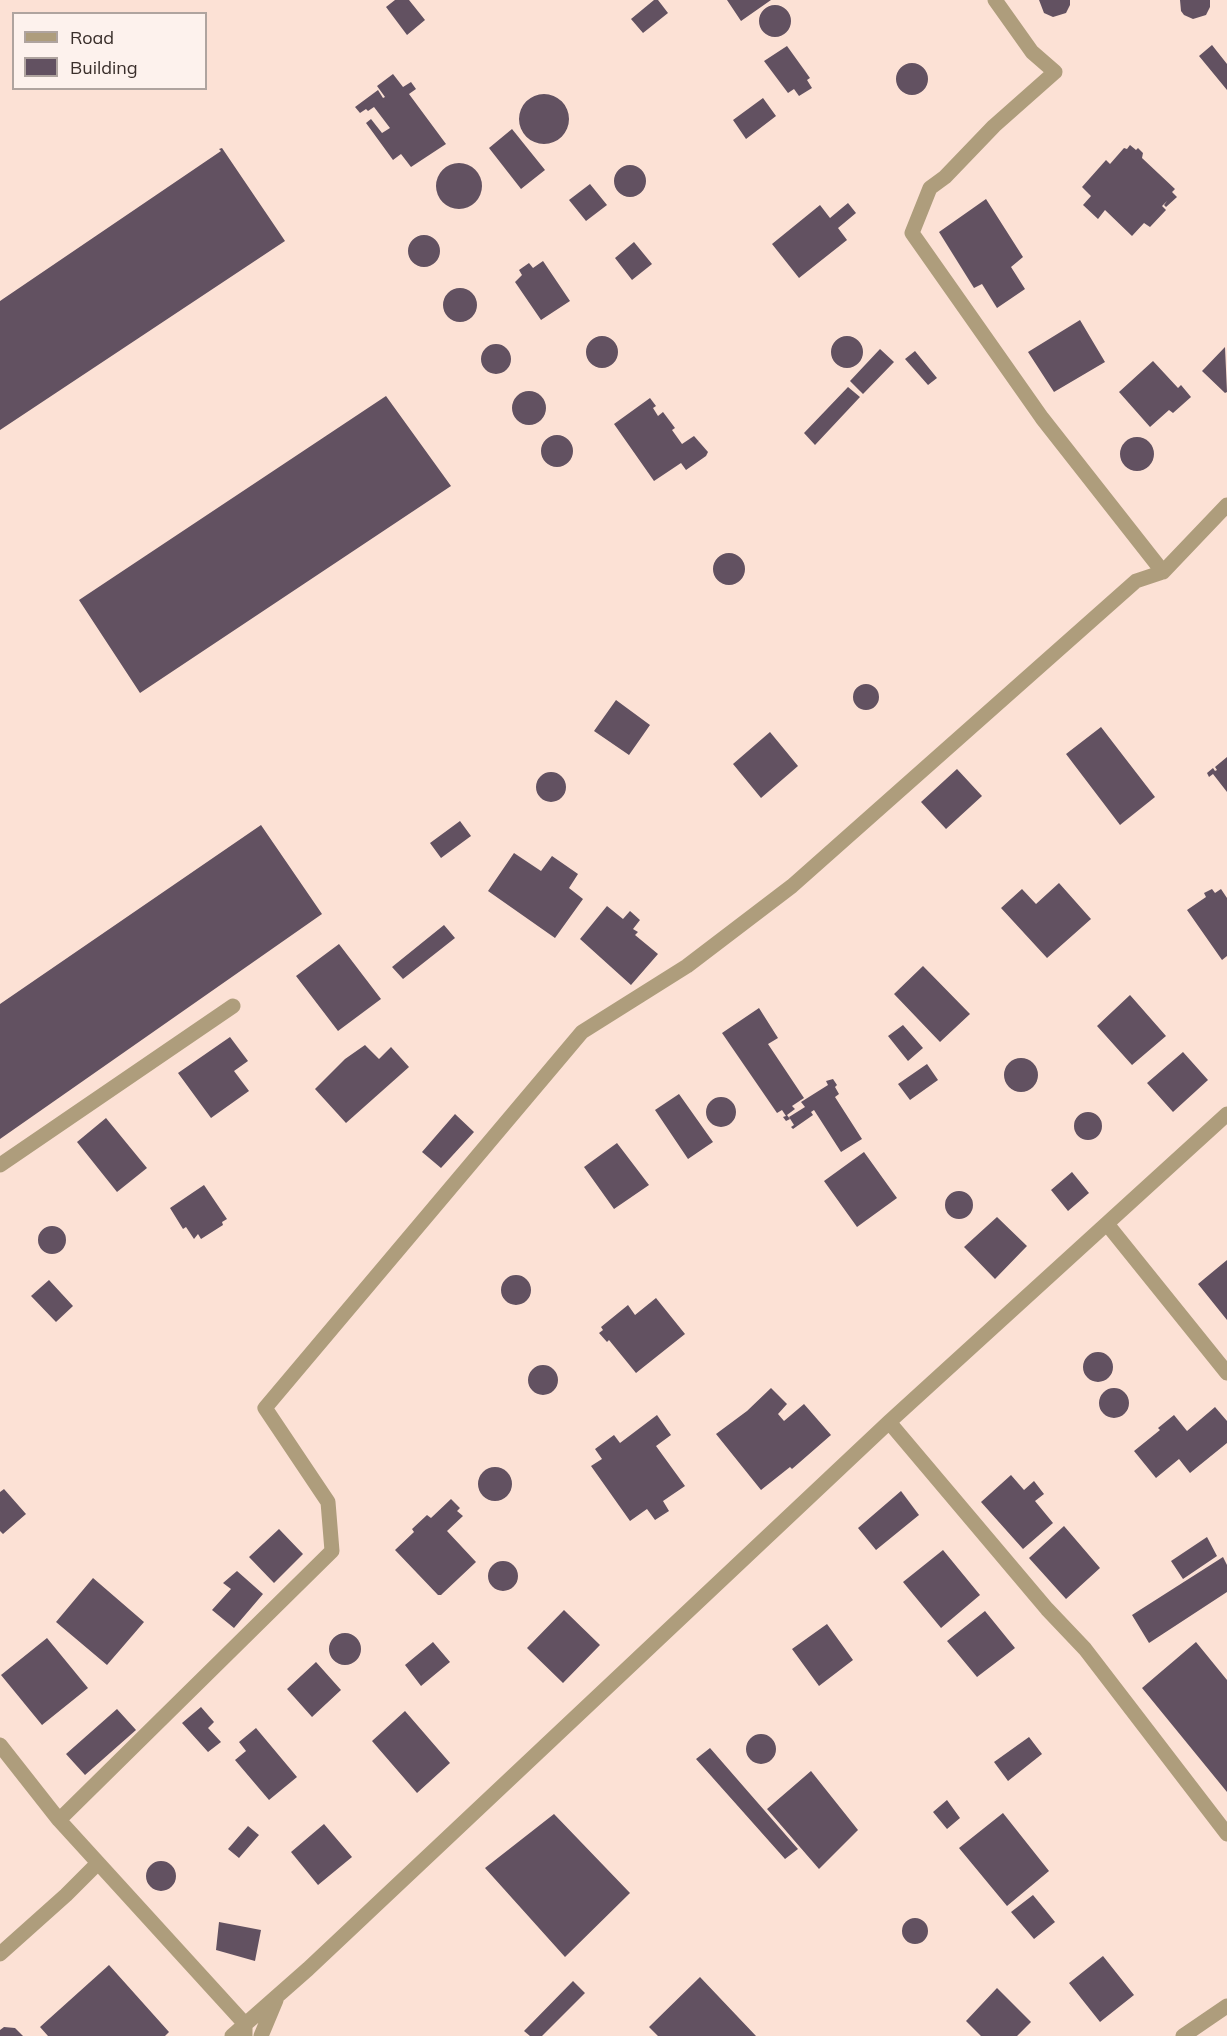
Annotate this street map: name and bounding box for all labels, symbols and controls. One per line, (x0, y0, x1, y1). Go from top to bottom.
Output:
legend (12, 12, 207, 90)
text: Road (70, 26, 114, 49)
text: Building (70, 56, 138, 79)

